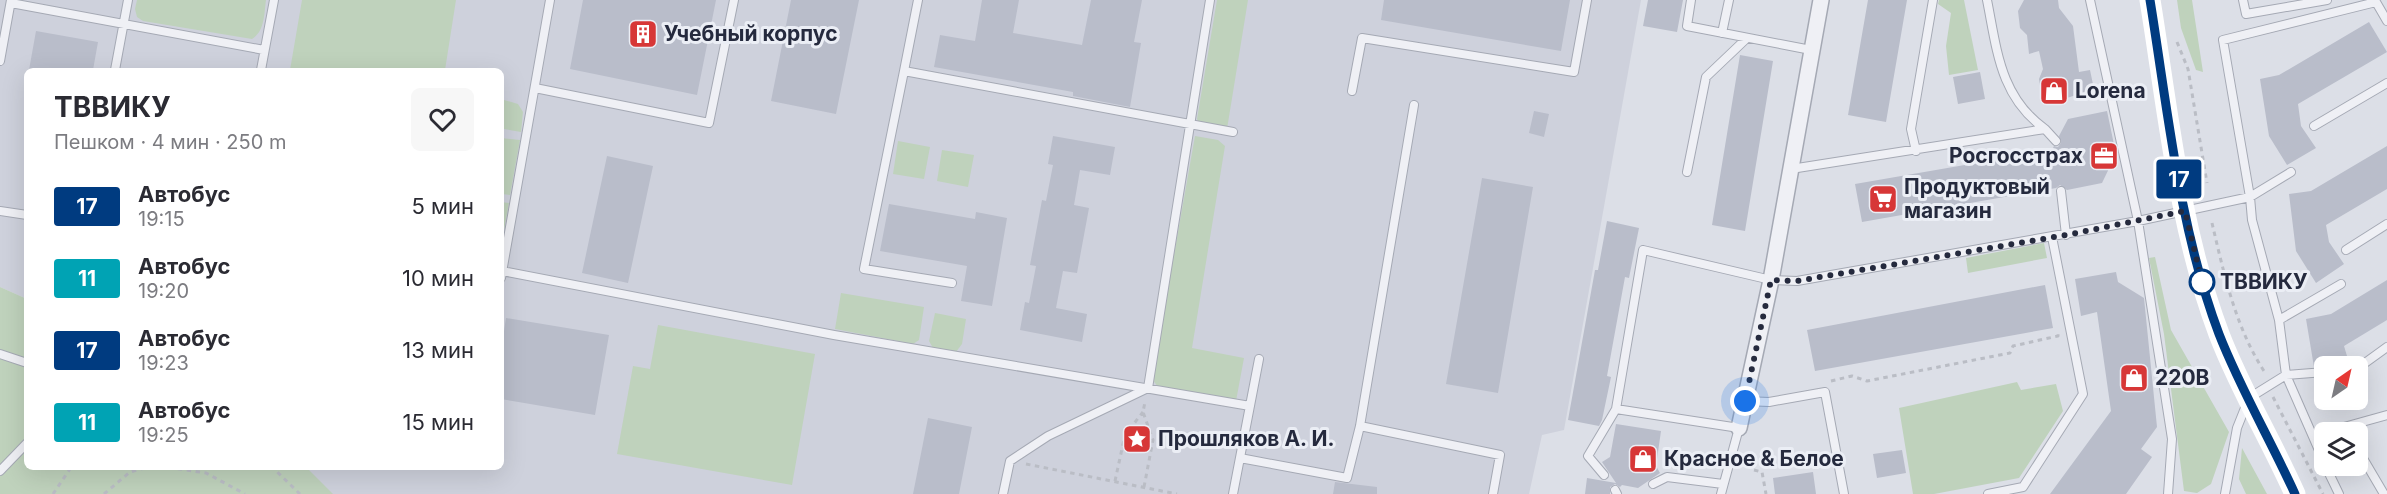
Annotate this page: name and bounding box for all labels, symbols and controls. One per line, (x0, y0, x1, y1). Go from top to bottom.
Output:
building icon: Учебный корпус (627, 18, 659, 50)
place label: Учебный корпус (664, 21, 838, 46)
shop icon: Lorena (2038, 75, 2070, 107)
place label: Lorena (2075, 78, 2146, 103)
button: heart (411, 88, 474, 151)
text: ТВВИКУ (54, 90, 171, 124)
text: Пешком · 4 мин · 250 m (54, 130, 287, 154)
office icon: Росгосстрах (2088, 140, 2120, 172)
place label: Росгосстрах (1949, 143, 2083, 168)
line badge: 17 (2152, 160, 2206, 198)
text: 17 (2168, 167, 2190, 192)
place label: Продуктовый магазин (1904, 174, 2050, 223)
text: Автобус (138, 181, 231, 207)
supermarket icon: Продуктовый магазин (1867, 183, 1899, 215)
text: 5 мин (411, 193, 474, 219)
text: 17 (76, 194, 98, 219)
text: 19:15 (138, 207, 185, 231)
text: Автобус (138, 253, 231, 279)
text: 10 мин (402, 265, 474, 291)
text: 11 (78, 266, 96, 291)
marker: ТВВИКУ (2189, 269, 2215, 295)
place label: ТВВИКУ (2220, 269, 2308, 294)
text: 19:20 (138, 279, 189, 303)
text: Автобус (138, 325, 231, 351)
text: 13 мин (402, 337, 474, 363)
text: 17 (76, 338, 98, 363)
text: 19:23 (138, 351, 189, 375)
north arrow (2314, 356, 2368, 410)
map controls (2314, 356, 2368, 476)
shop icon: 220В (2118, 362, 2150, 394)
place label: 220В (2155, 365, 2210, 390)
your location (1730, 386, 1760, 416)
text: Автобус (138, 397, 231, 423)
text: 15 мин (403, 409, 474, 435)
text: 11 (78, 410, 96, 435)
button: layers (2314, 422, 2368, 476)
text: 19:25 (138, 423, 189, 447)
place icon: Прошляков А. И. (1121, 423, 1153, 455)
place label: Прошляков А. И. (1158, 426, 1334, 451)
shop icon: Красное & Белое (1627, 443, 1659, 475)
place label: Красное & Белое (1664, 446, 1844, 471)

